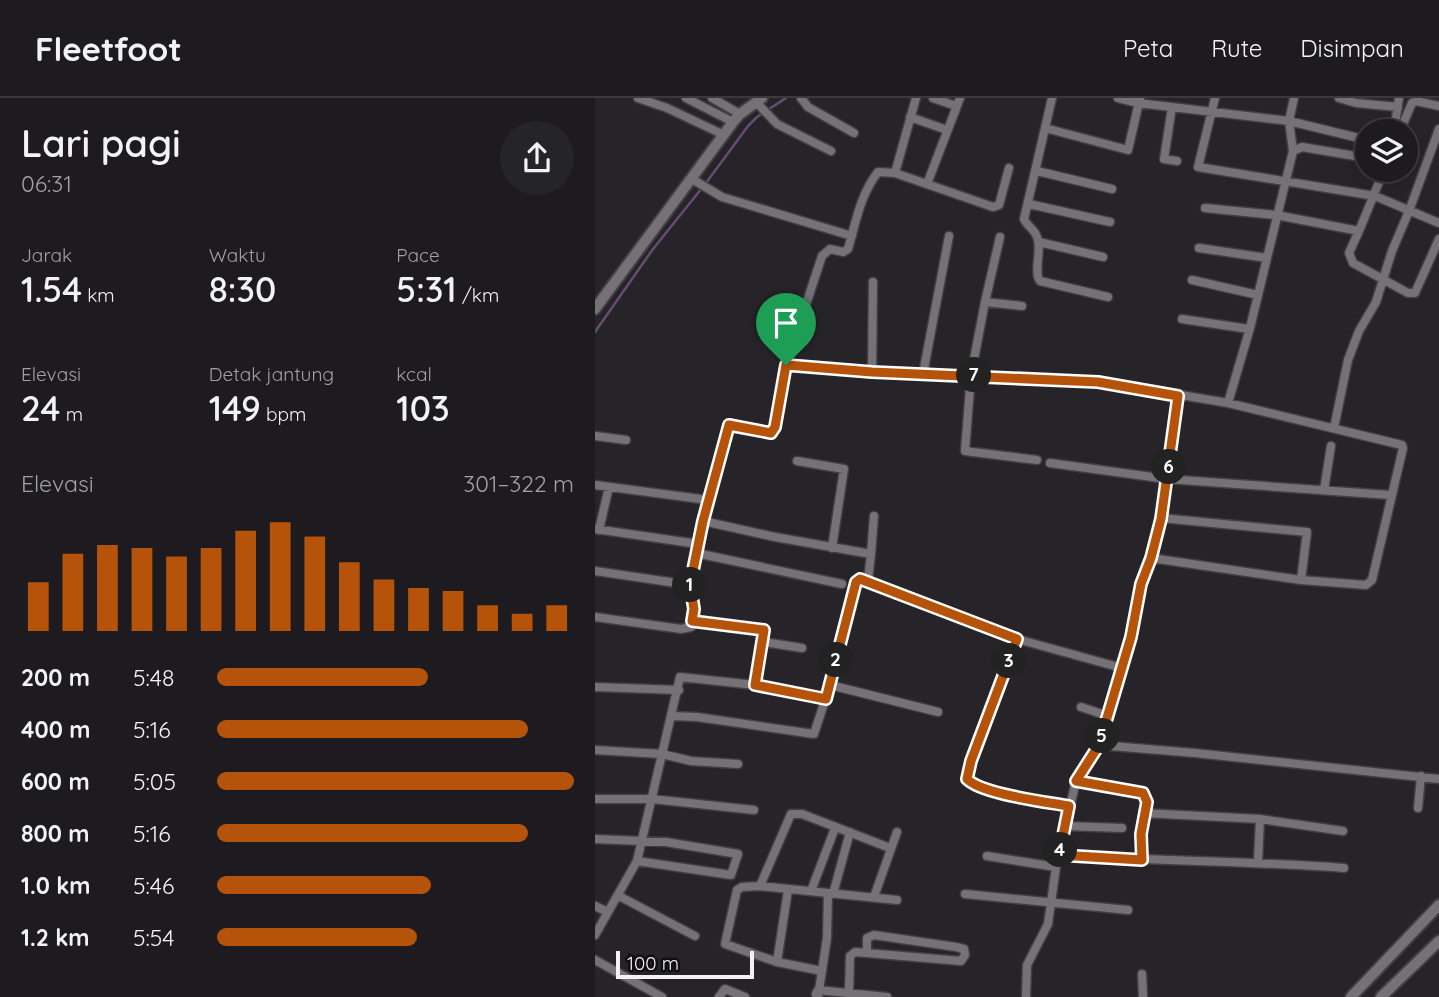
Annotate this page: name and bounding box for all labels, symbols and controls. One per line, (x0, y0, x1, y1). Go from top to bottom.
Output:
text: Fleetfoot (35, 28, 182, 69)
text: Peta (1123, 33, 1173, 63)
text: Rute (1211, 33, 1262, 63)
text: Disimpan (1300, 33, 1404, 63)
text: Lari pagi (21, 119, 181, 167)
map controls (1355, 119, 1418, 182)
button: layers (1355, 119, 1418, 182)
button: share (500, 121, 574, 195)
text: 06:31 (21, 169, 72, 198)
text: Jarak (21, 243, 72, 267)
text: Waktu (209, 243, 266, 267)
text: Pace (396, 243, 440, 267)
text: 1.54 (21, 267, 82, 311)
text: 8:30 (209, 267, 276, 311)
text: 5:31 (396, 267, 457, 311)
text: km (82, 283, 115, 307)
text: /km (457, 283, 499, 307)
pin (756, 293, 816, 365)
icon: arrive (767, 304, 805, 342)
pin: 7 (957, 358, 991, 392)
text: Elevasi (21, 362, 81, 386)
text: Detak jantung (209, 362, 334, 386)
text: kcal (396, 362, 432, 386)
text: 7 (968, 362, 979, 386)
text: 24 (21, 386, 60, 430)
text: 149 (209, 386, 261, 430)
text: 103 (396, 386, 450, 430)
text: m (60, 402, 83, 426)
text: bpm (261, 402, 306, 426)
pin: 6 (1151, 450, 1187, 484)
text: 6 (1163, 454, 1174, 478)
text: Elevasi (21, 469, 94, 498)
text: 301–322 m (463, 469, 574, 498)
pin: 1 (673, 568, 707, 602)
text: 1 (686, 572, 693, 596)
pin: 2 (819, 642, 853, 678)
pin: 3 (991, 644, 1027, 678)
text: 2 (830, 647, 841, 671)
text: 3 (1003, 648, 1014, 672)
text: 200 m (21, 663, 90, 692)
text: 5:48 (133, 663, 174, 692)
text: 400 m (21, 715, 90, 744)
text: 5:16 (133, 715, 171, 744)
pin: 5 (1085, 718, 1119, 754)
text: 5 (1096, 723, 1107, 747)
text: 600 m (21, 767, 90, 796)
text: 5:05 (133, 767, 176, 796)
text: 800 m (21, 819, 90, 848)
text: 5:16 (133, 819, 171, 848)
pin: 4 (1043, 832, 1077, 868)
text: 4 (1054, 837, 1065, 861)
text: 1.0 km (21, 871, 91, 900)
text: 5:46 (133, 871, 174, 900)
text: 1.2 km (21, 923, 90, 952)
text: 5:54 (133, 923, 175, 952)
scale bar (616, 948, 754, 980)
text: 100 m (627, 951, 679, 975)

